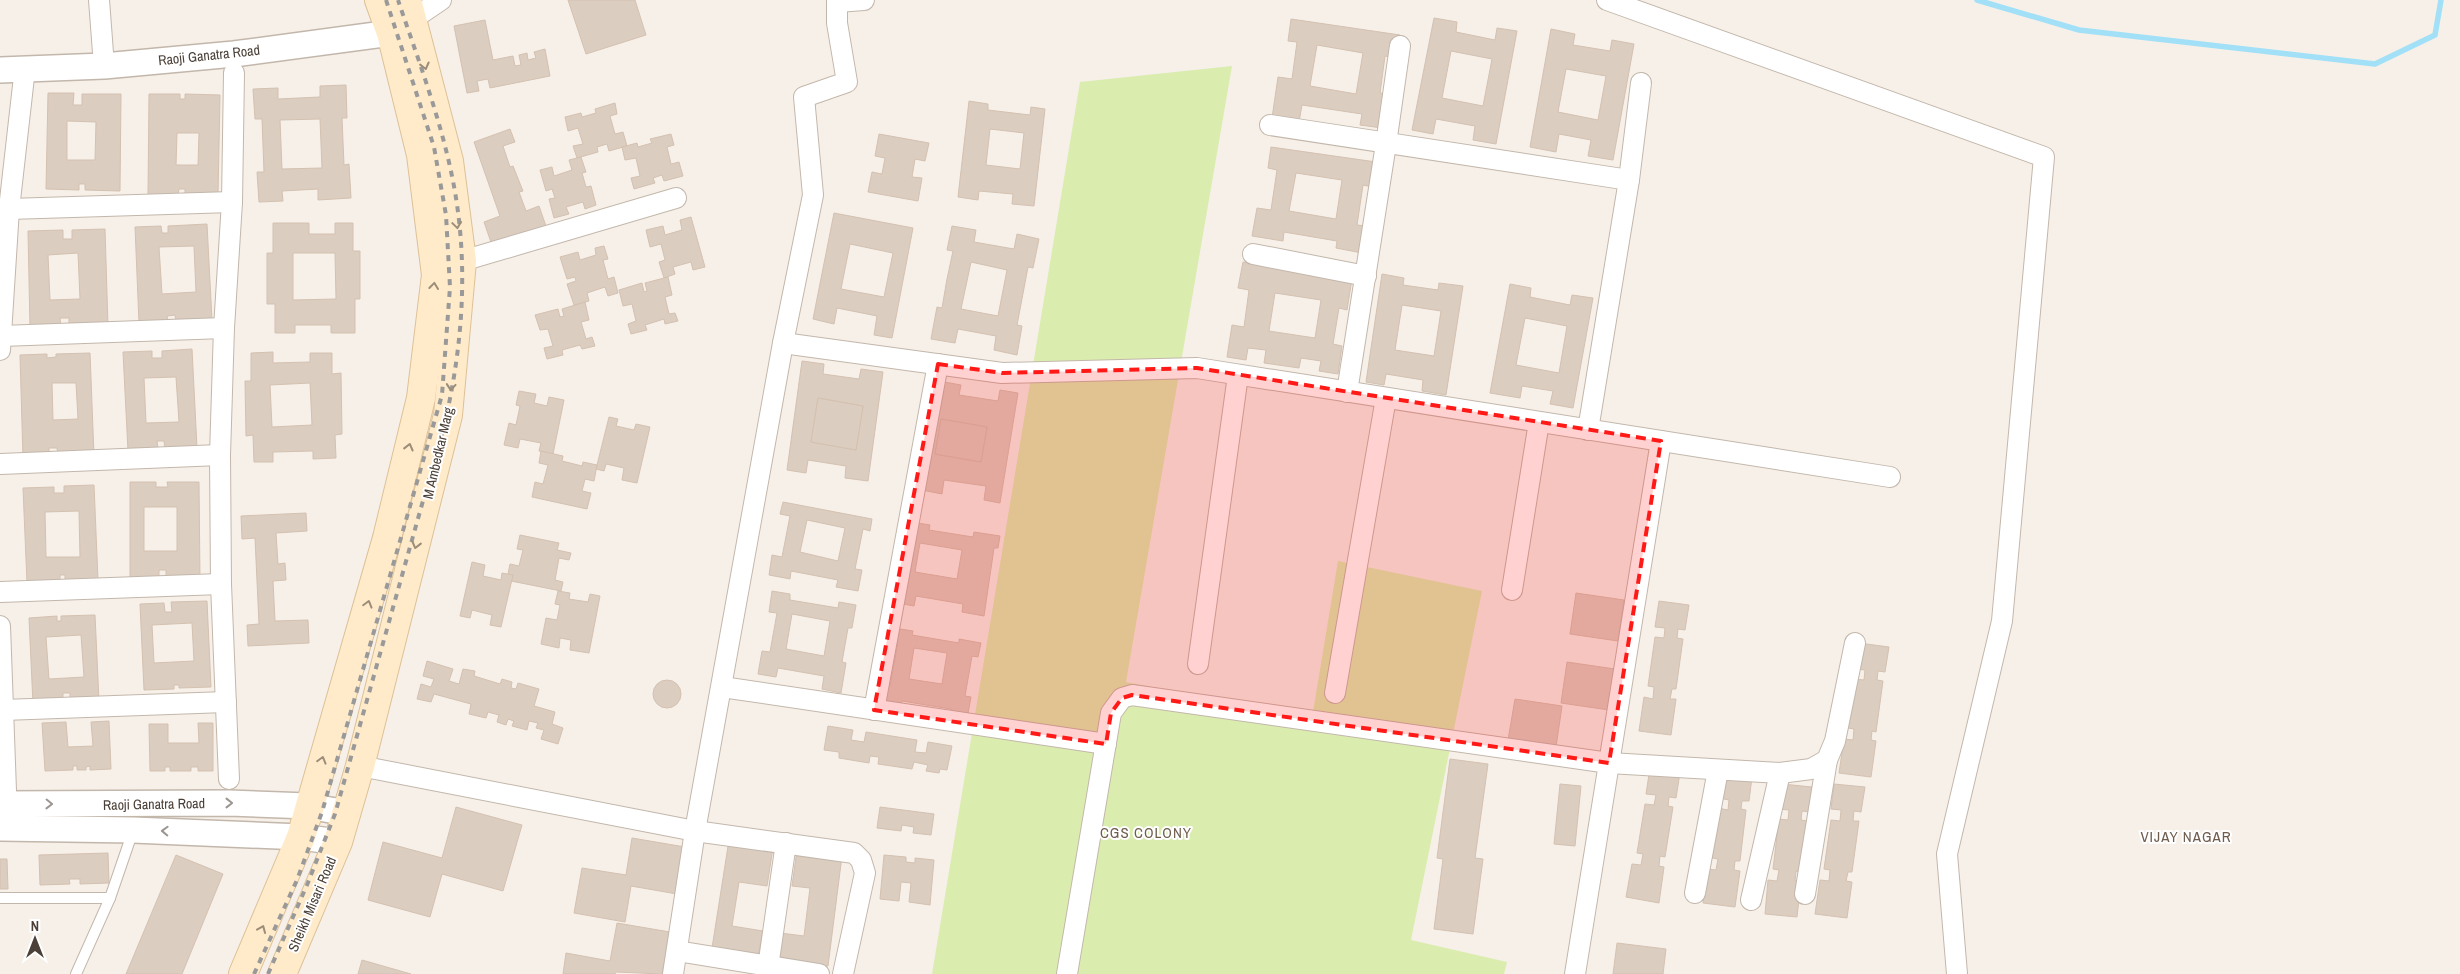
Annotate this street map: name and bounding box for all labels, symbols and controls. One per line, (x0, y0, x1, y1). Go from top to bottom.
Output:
street label: Raoji Ganatra Road (157, 41, 261, 69)
one-way arrow (419, 62, 430, 71)
one-way arrow (452, 221, 462, 230)
one-way arrow (428, 282, 439, 290)
one-way arrow (446, 383, 457, 391)
street label: M Ambedkar Marg (419, 405, 457, 501)
one-way arrow (403, 442, 414, 451)
one-way arrow (411, 541, 422, 550)
one-way arrow (362, 600, 372, 608)
one-way arrow (316, 755, 327, 764)
street label: Raoji Ganatra Road (103, 794, 205, 814)
one-way arrow (225, 798, 233, 809)
one-way arrow (45, 799, 53, 809)
district label: CGS COLONY (1100, 822, 1192, 843)
one-way arrow (161, 826, 169, 837)
district label: VIJAY NAGAR (2140, 826, 2232, 847)
street label: Sheikh Misari Road (284, 854, 340, 954)
north arrow (10, 914, 60, 964)
text: N (31, 917, 39, 935)
one-way arrow (256, 925, 266, 934)

